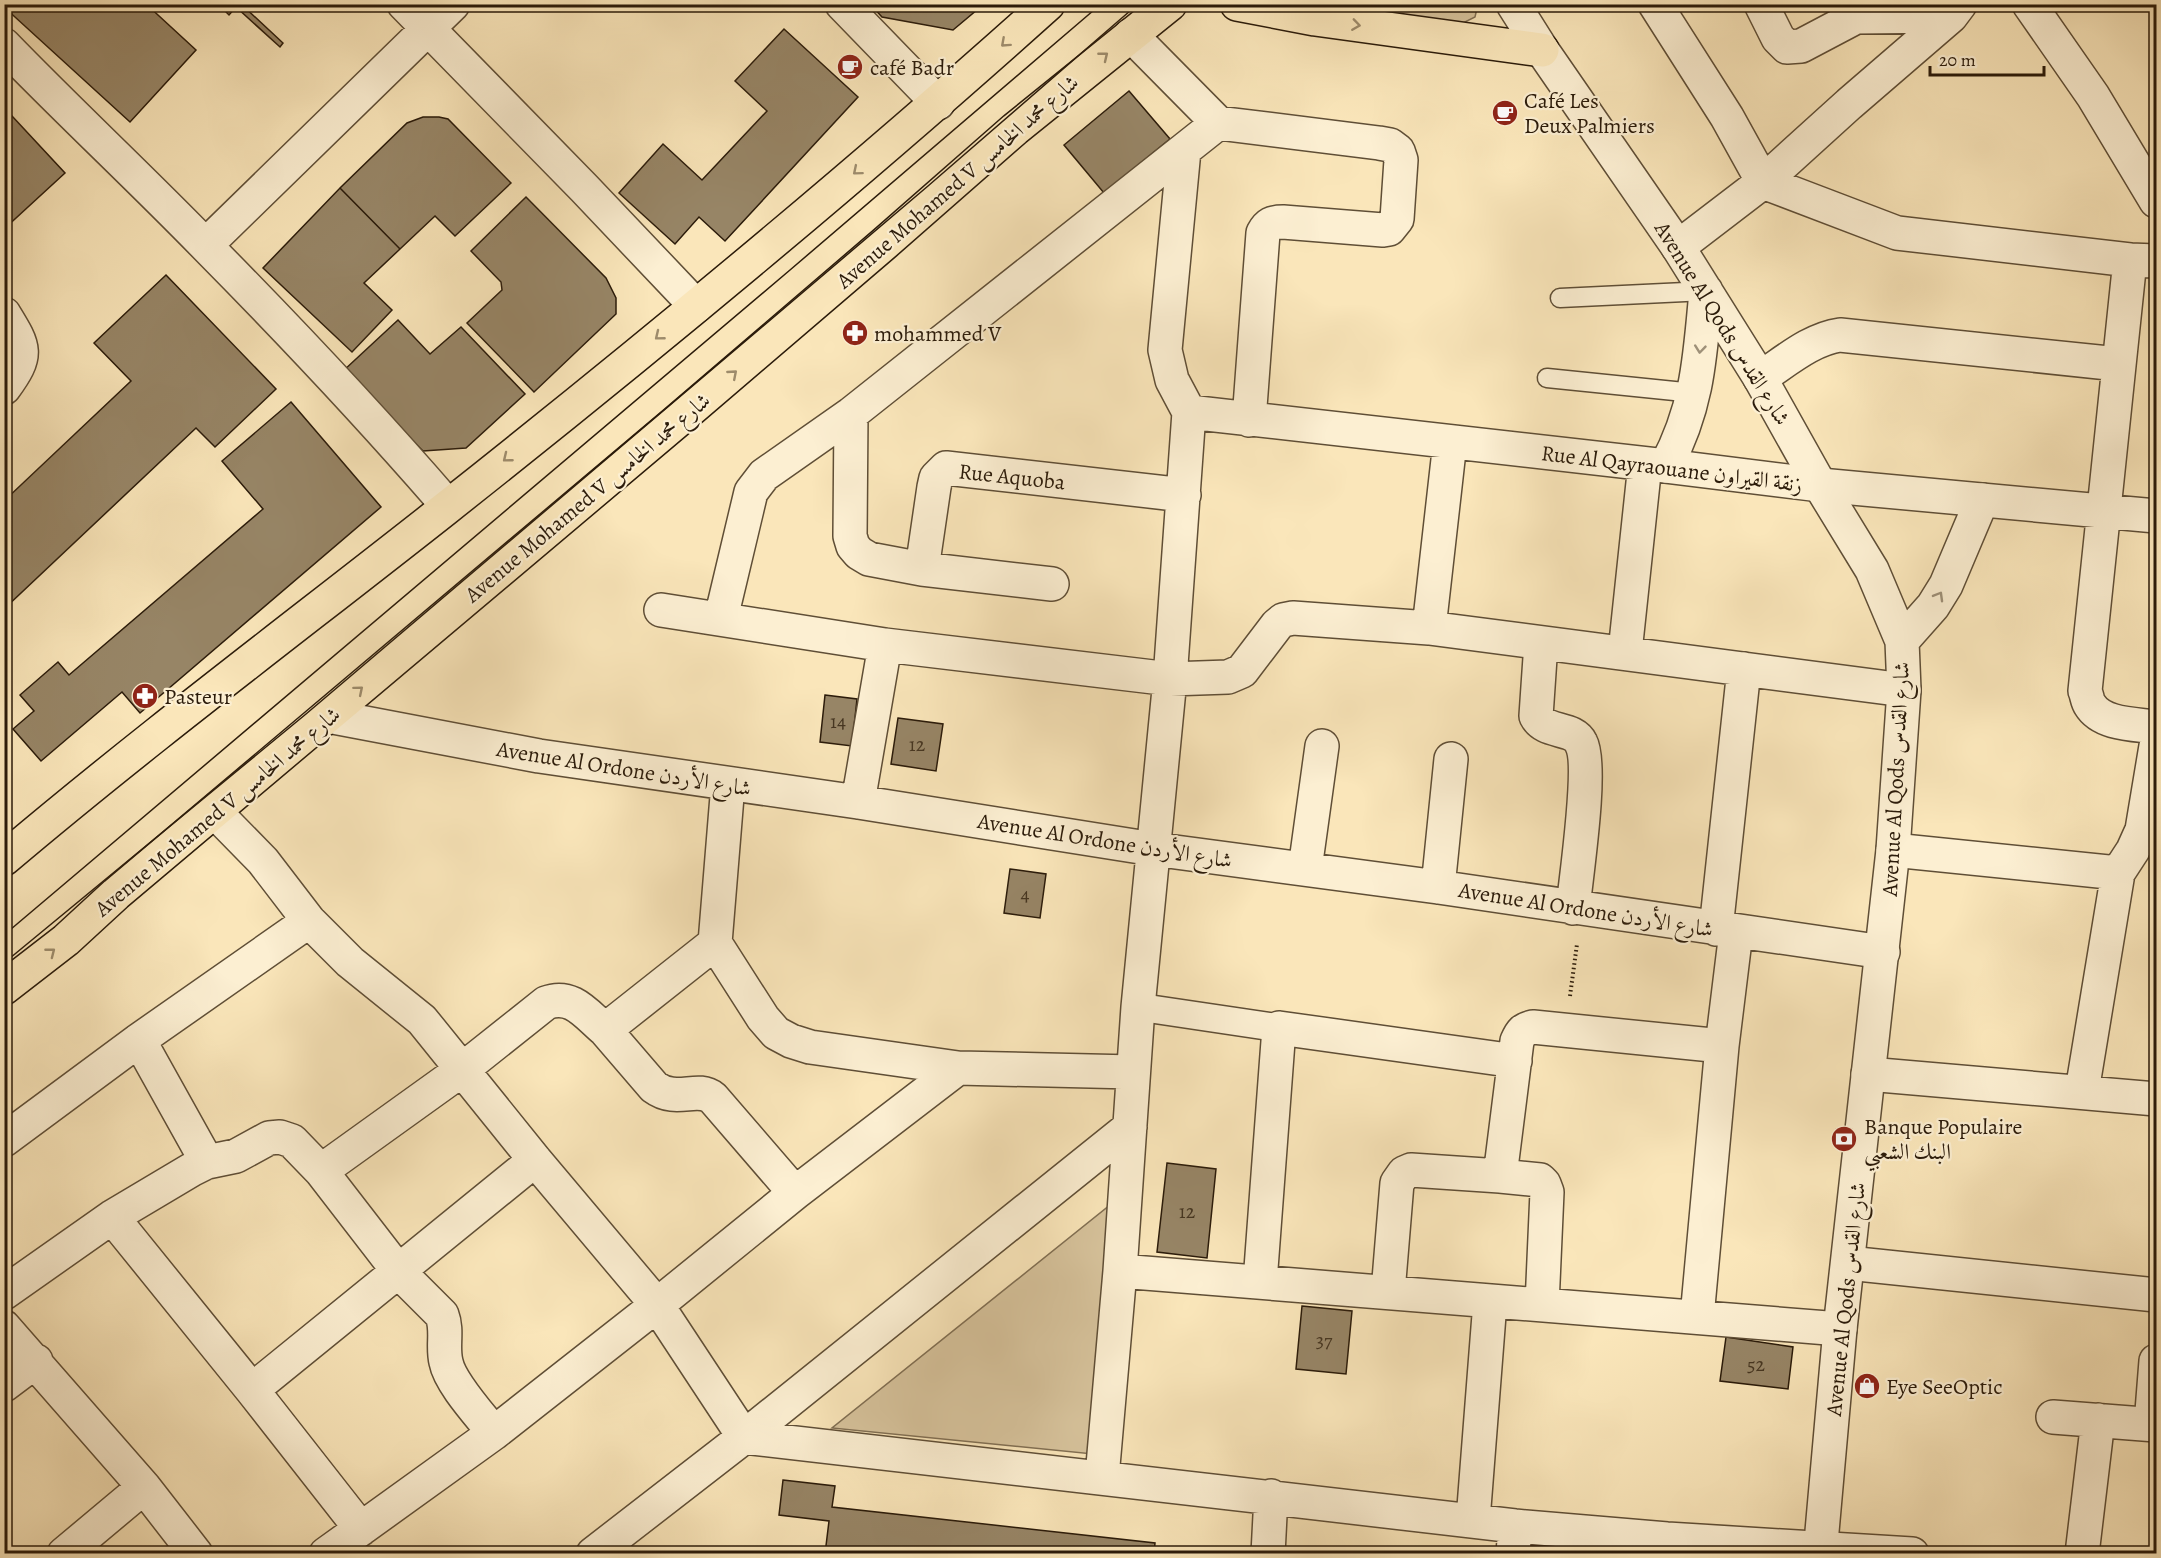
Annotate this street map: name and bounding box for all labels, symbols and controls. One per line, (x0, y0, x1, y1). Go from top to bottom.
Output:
one-way arrow (1352, 18, 1361, 30)
one-way arrow (1001, 36, 1011, 47)
scale bar (1930, 39, 2044, 77)
text: 20 m (1939, 48, 1976, 72)
cafe icon: café Badr (835, 52, 865, 82)
place label: café Badr (870, 53, 954, 83)
one-way arrow (1097, 53, 1108, 64)
street label: Avenue Mohamed V شارع محمد الخامس (829, 68, 1087, 298)
place label: Café Les Deux Palmiers (1524, 86, 1655, 141)
cafe icon: Café Les Deux Palmiers (1490, 98, 1520, 128)
one-way arrow (853, 163, 864, 174)
street label: Avenue Al Qods شارع القدس (1644, 215, 1797, 433)
pharmacy icon: mohammed V (840, 318, 870, 348)
place label: mohammed V (874, 319, 1002, 349)
one-way arrow (655, 329, 666, 340)
one-way arrow (1695, 345, 1707, 354)
one-way arrow (726, 370, 736, 381)
street label: Avenue Mohamed V شارع محمد الخامس (458, 386, 719, 613)
street label: Rue Al Qayraouane زنقة القيراون (1540, 438, 1804, 500)
one-way arrow (503, 451, 514, 462)
street label: Rue Aquoba (957, 456, 1067, 498)
one-way arrow (1932, 592, 1943, 602)
street label: Avenue Al Qods شارع القدس (1875, 661, 1920, 898)
pharmacy icon: Pasteur (130, 681, 160, 711)
place label: Pasteur (164, 682, 232, 712)
one-way arrow (352, 686, 363, 697)
street label: Avenue Mohamed V شارع محمد الخامس (88, 700, 349, 927)
house number: 14 (830, 708, 846, 735)
house number: 12 (909, 731, 926, 758)
street label: Avenue Al Ordone شارع الأردن (493, 733, 753, 807)
street label: Avenue Al Ordone شارع الأردن (974, 805, 1234, 879)
street label: Avenue Al Ordone شارع الأردن (1455, 874, 1715, 948)
house number: 4 (1020, 881, 1030, 908)
one-way arrow (44, 949, 55, 960)
place label: Banque Populaire البنك الشعبي (1864, 1112, 2022, 1172)
bank icon: Banque Populaire البنك الشعبي (1829, 1124, 1859, 1154)
street label: Avenue Al Qods شارع القدس (1819, 1181, 1876, 1419)
house number: 12 (1179, 1198, 1196, 1225)
house number: 37 (1316, 1327, 1333, 1354)
house number: 52 (1747, 1351, 1766, 1378)
shop icon: Eye SeeOptic (1852, 1371, 1882, 1401)
place label: Eye SeeOptic (1886, 1372, 2003, 1402)

